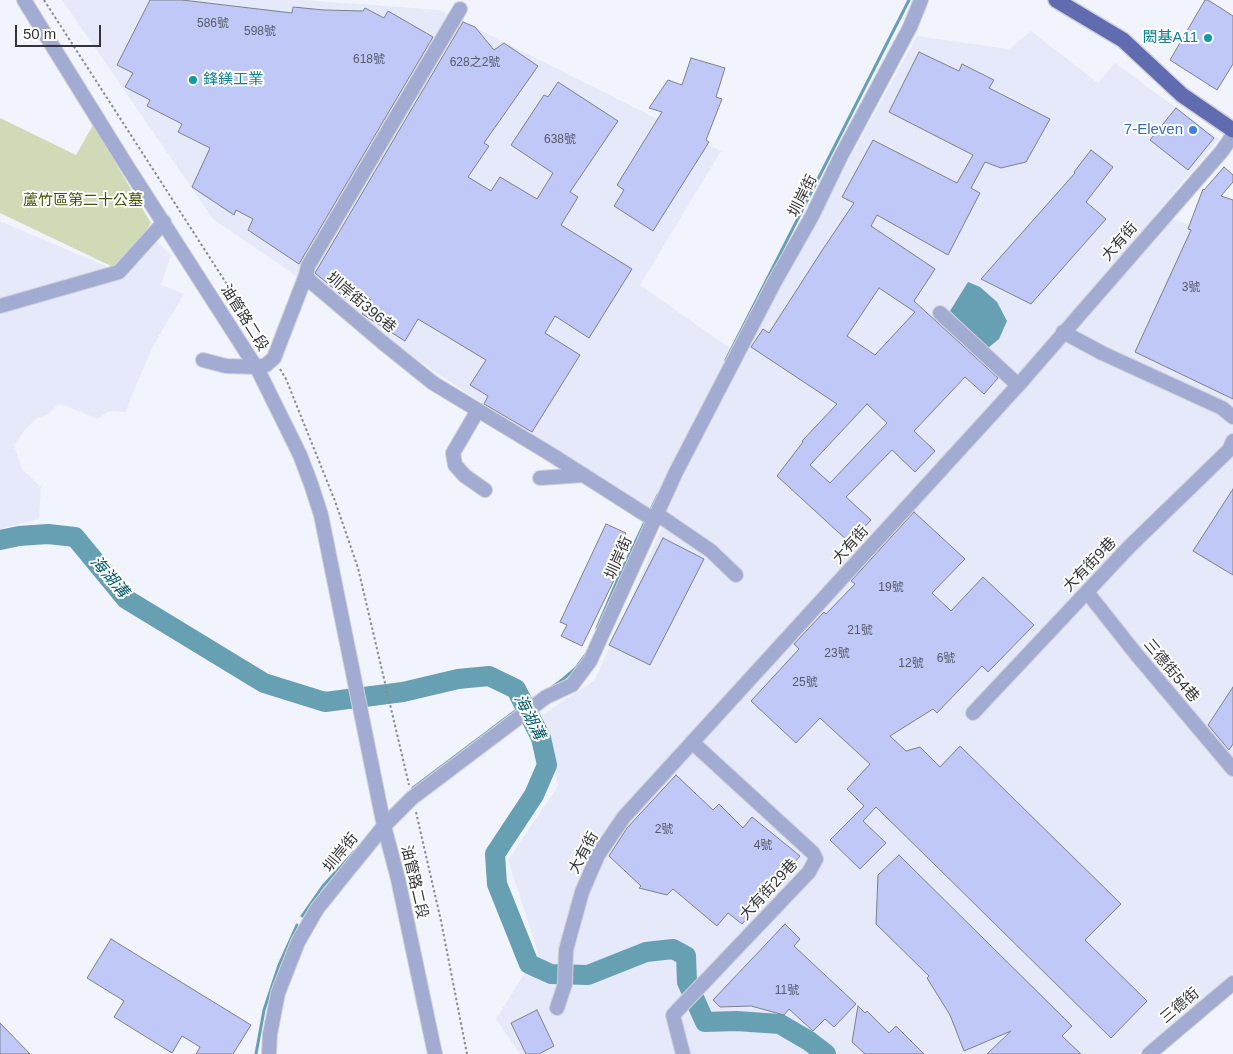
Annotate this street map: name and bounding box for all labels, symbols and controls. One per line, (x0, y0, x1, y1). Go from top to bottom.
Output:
scale bar (18, 15, 104, 47)
house number: 586號 (197, 17, 229, 31)
text: 50 m (23, 25, 56, 42)
house number: 598號 (244, 25, 276, 39)
place label: 閎基A11 (1142, 29, 1198, 47)
marker: 閎基A11 (1202, 32, 1214, 44)
house number: 618號 (353, 53, 385, 67)
house number: 628之2號 (450, 56, 500, 70)
place label: 鋒鎂工業 (203, 71, 263, 89)
marker: 鋒鎂工業 (187, 74, 199, 86)
place label: 7-Eleven (1124, 121, 1183, 139)
marker: 7-Eleven (1187, 124, 1199, 136)
house number: 638號 (544, 133, 576, 147)
street label: 圳岸街 (785, 172, 821, 220)
park label: 蘆竹區第二十公墓 (23, 192, 143, 210)
street label: 大有街 (1098, 219, 1142, 265)
street label: 圳岸街396巷 (323, 269, 399, 337)
street label: 油管路二段 (216, 281, 272, 355)
house number: 3號 (1182, 281, 1200, 295)
street label: 大有街 (829, 522, 873, 568)
street label: 圳岸街 (602, 534, 636, 582)
street label: 大有街9巷 (1060, 534, 1120, 596)
water label: 海湖溝 (86, 553, 132, 601)
house number: 19號 (878, 581, 904, 595)
house number: 21號 (847, 624, 873, 638)
street label: 三德街54巷 (1139, 636, 1203, 706)
house number: 23號 (824, 647, 850, 661)
house number: 6號 (937, 652, 955, 666)
house number: 12號 (898, 657, 924, 671)
house number: 25號 (792, 676, 818, 690)
water label: 海湖溝 (510, 691, 548, 743)
house number: 2號 (655, 823, 673, 837)
street label: 大有街 (565, 829, 603, 877)
street label: 圳岸街 (320, 830, 362, 876)
house number: 4號 (754, 839, 772, 853)
street label: 油管路二段 (397, 843, 431, 921)
street label: 大有街29巷 (736, 856, 802, 924)
house number: 11號 (775, 984, 799, 998)
street label: 三德街 (1157, 985, 1203, 1027)

